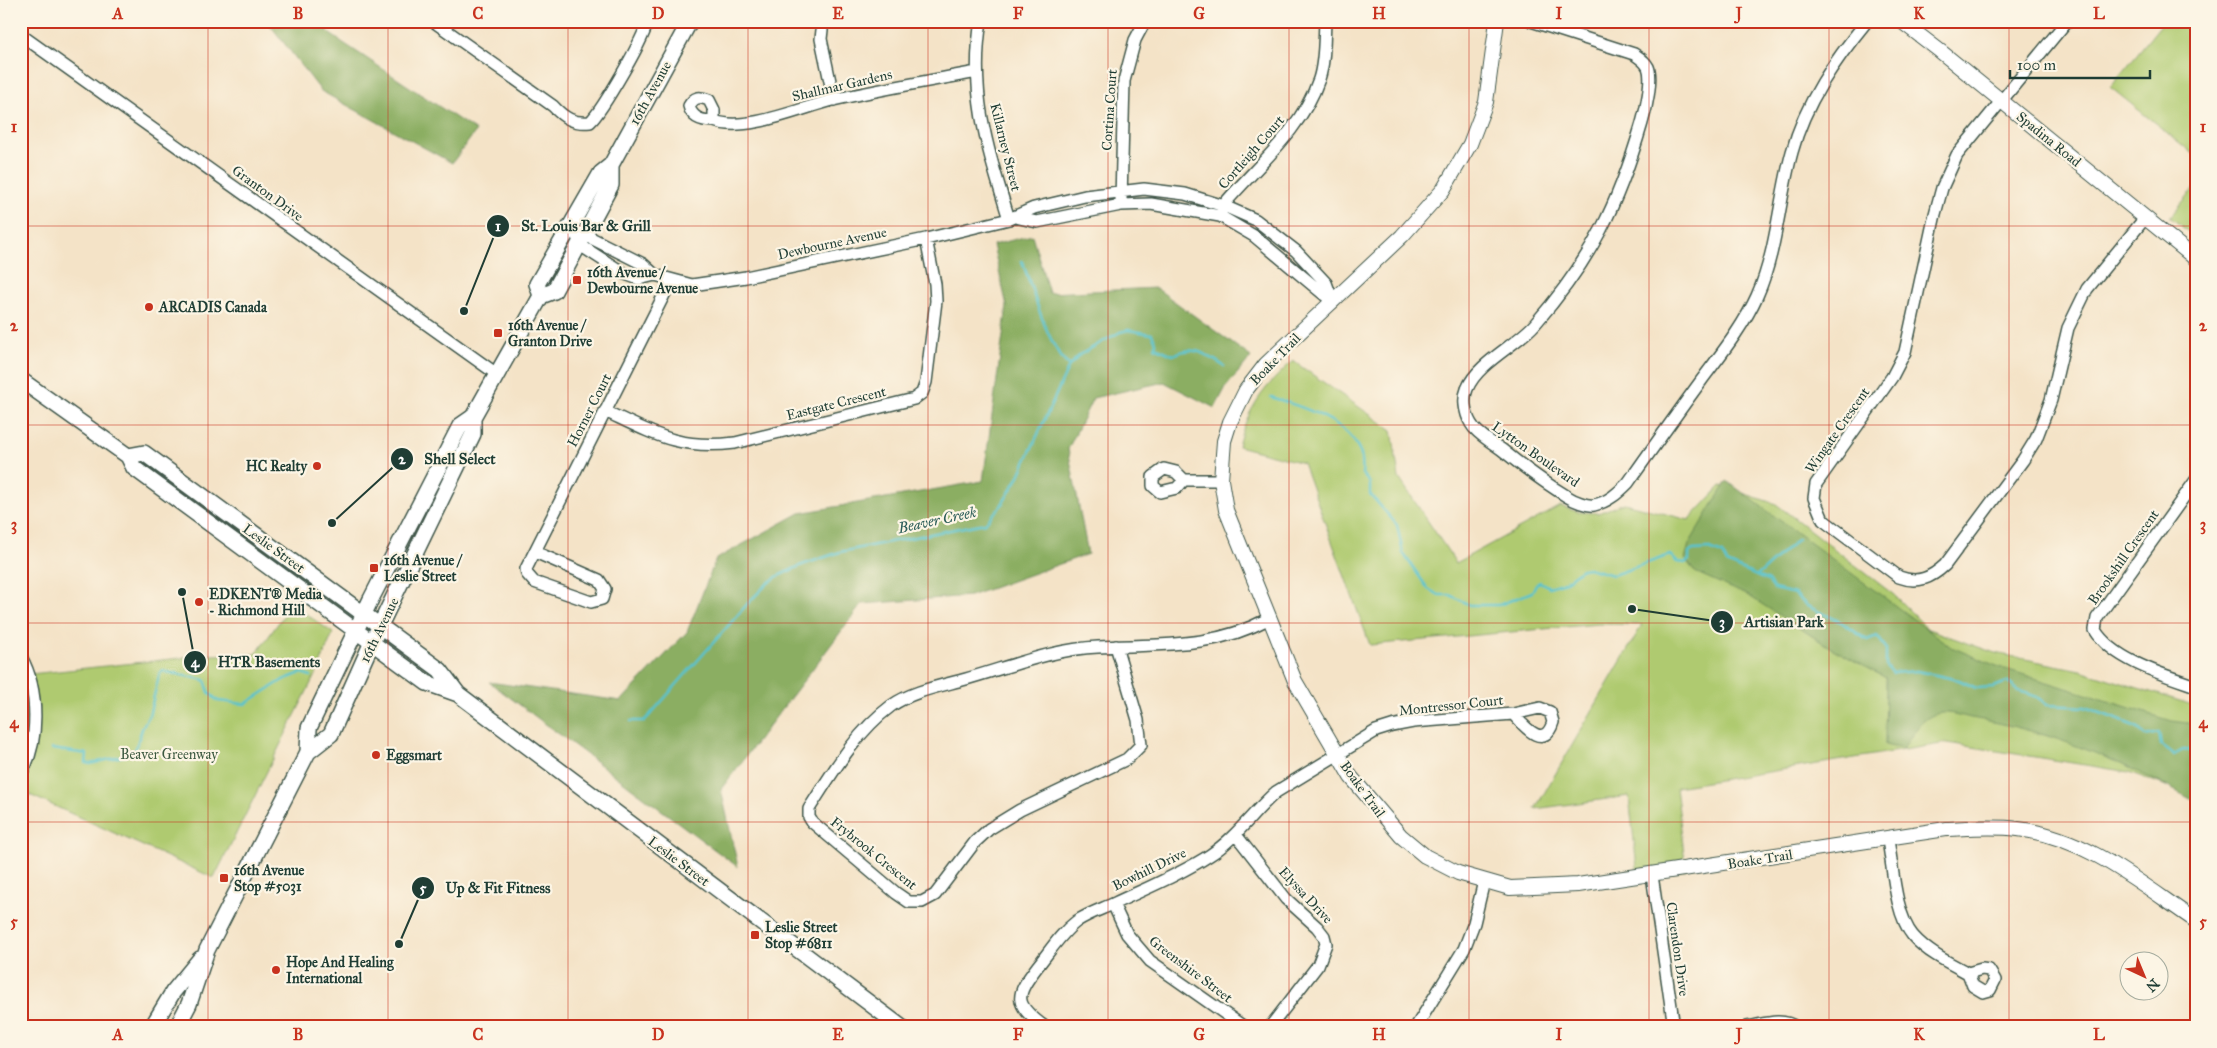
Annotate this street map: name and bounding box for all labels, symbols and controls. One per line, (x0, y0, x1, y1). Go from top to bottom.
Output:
text: A (112, 4, 124, 23)
text: B (293, 4, 303, 23)
text: C (473, 4, 484, 23)
text: D (652, 4, 665, 23)
text: E (832, 4, 844, 23)
text: F (1013, 4, 1024, 23)
text: G (1193, 4, 1205, 23)
text: H (1372, 4, 1386, 23)
text: I (1556, 4, 1563, 23)
text: J (1734, 4, 1743, 24)
text: K (1913, 4, 1925, 23)
text: L (2093, 4, 2105, 23)
scale bar (2010, 48, 2150, 80)
text: 100 m (2017, 56, 2057, 74)
street label: 16th Avenue (626, 58, 675, 128)
street label: Shallmar Gardens (790, 66, 894, 105)
street label: Cortina Court (1098, 69, 1121, 151)
street label: Killarney Street (986, 101, 1025, 193)
street label: Spadina Road (2013, 108, 2084, 171)
street label: Cortleigh Court (1215, 112, 1288, 193)
text: 1 (11, 117, 18, 136)
text: 1 (2200, 117, 2207, 136)
street label: Granton Drive (229, 162, 307, 225)
callout: St. Louis Bar & Grill (486, 211, 660, 241)
text: 1 (495, 217, 501, 235)
text: St. Louis Bar & Grill (521, 217, 652, 235)
street label: Dewbourne Avenue (776, 224, 888, 263)
place label: 16th Avenue / Dewbourne Avenue (587, 264, 698, 297)
marker: 16th Avenue / Dewbourne Avenue (571, 274, 583, 286)
place label: ARCADIS Canada (158, 299, 268, 316)
marker: ARCADIS Canada (143, 301, 155, 313)
text: 2 (10, 316, 19, 335)
text: 2 (2199, 316, 2208, 335)
place label: 16th Avenue / Granton Drive (508, 317, 592, 350)
marker: 16th Avenue / Granton Drive (492, 327, 504, 339)
street label: Boake Trail (1246, 330, 1304, 389)
street label: Horner Court (564, 371, 615, 450)
street label: Eastgate Crescent (785, 383, 888, 424)
street label: Wingate Crescent (1802, 384, 1873, 476)
street label: Lytton Boulevard (1489, 418, 1583, 491)
callout: Shell Select (389, 444, 505, 474)
text: 2 (398, 450, 406, 468)
text: Shell Select (424, 450, 496, 468)
place label: HC Realty (246, 458, 308, 476)
marker: HC Realty (311, 460, 323, 472)
water label: Beaver Creek (895, 503, 978, 537)
street label: Brookshill Crescent (2084, 506, 2163, 608)
text: 3 (11, 515, 17, 535)
text: 3 (2200, 515, 2206, 535)
street label: Leslie Street (239, 520, 308, 577)
place label: 16th Avenue / Leslie Street (384, 552, 463, 585)
marker: 16th Avenue / Leslie Street (368, 562, 380, 574)
place label: EDKENT® Media - Richmond Hill (209, 586, 323, 619)
street label: 16th Avenue (356, 595, 403, 666)
marker: EDKENT® Media - Richmond Hill (193, 596, 205, 608)
callout: Artisian Park (1709, 607, 1834, 637)
text: 3 (1719, 613, 1725, 632)
text: Artisian Park (1743, 613, 1825, 631)
callout: HTR Basements (182, 647, 330, 677)
text: 4 (191, 653, 200, 672)
text: HTR Basements (218, 653, 321, 671)
street label: Montressor Court (1398, 692, 1504, 719)
text: 4 (10, 713, 20, 733)
text: 4 (2199, 713, 2209, 733)
park label: Beaver Greenway (120, 746, 218, 763)
place label: Eggsmart (386, 747, 442, 765)
marker: Eggsmart (370, 749, 382, 761)
street label: Boake Trail (1336, 758, 1389, 821)
street label: Frybrook Crescent (827, 813, 920, 893)
street label: Leslie Street (645, 833, 713, 890)
street label: Bowhill Drive (1110, 844, 1189, 895)
street label: Boake Trail (1726, 846, 1794, 873)
place label: 16th Avenue Stop #5031 (234, 862, 305, 896)
street label: Elyssa Drive (1275, 863, 1336, 927)
marker: 16th Avenue Stop #5031 (218, 872, 230, 884)
callout: Up & Fit Fitness (410, 873, 560, 903)
text: 5 (420, 879, 427, 897)
text: Up & Fit Fitness (445, 879, 551, 898)
street label: Clarendon Drive (1662, 901, 1693, 997)
text: 5 (10, 912, 18, 931)
text: 5 (2199, 912, 2207, 931)
place label: Leslie Street Stop #6811 (765, 919, 838, 953)
marker: Leslie Street Stop #6811 (749, 929, 761, 941)
street label: Greenshire Street (1146, 932, 1236, 1006)
north arrow (2120, 950, 2170, 1000)
place label: Hope And Healing International (286, 954, 394, 987)
marker: Hope And Healing International (270, 964, 282, 976)
text: N (2142, 975, 2163, 995)
text: A (112, 1025, 124, 1044)
text: B (293, 1025, 303, 1044)
text: C (473, 1025, 484, 1044)
text: D (652, 1025, 665, 1044)
text: E (832, 1025, 844, 1044)
text: F (1013, 1025, 1024, 1044)
text: G (1193, 1025, 1205, 1044)
text: H (1372, 1025, 1386, 1044)
text: I (1556, 1025, 1563, 1044)
text: J (1734, 1025, 1743, 1045)
text: K (1913, 1025, 1925, 1044)
text: L (2093, 1025, 2105, 1044)

